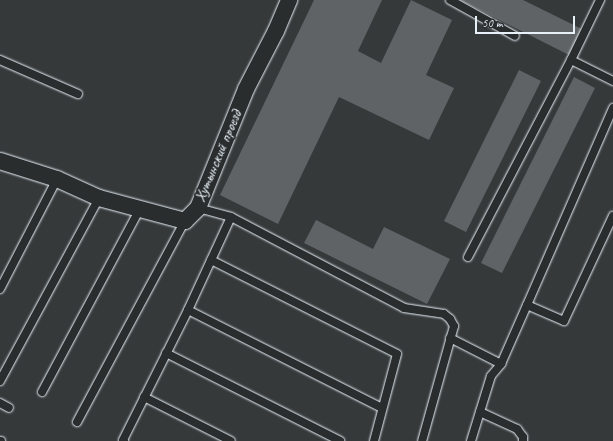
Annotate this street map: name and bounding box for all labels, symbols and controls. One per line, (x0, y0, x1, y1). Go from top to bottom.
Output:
scale bar (477, 8, 577, 34)
text: 50 m (482, 15, 502, 31)
street label: Хутынский проезд (190, 107, 246, 205)

